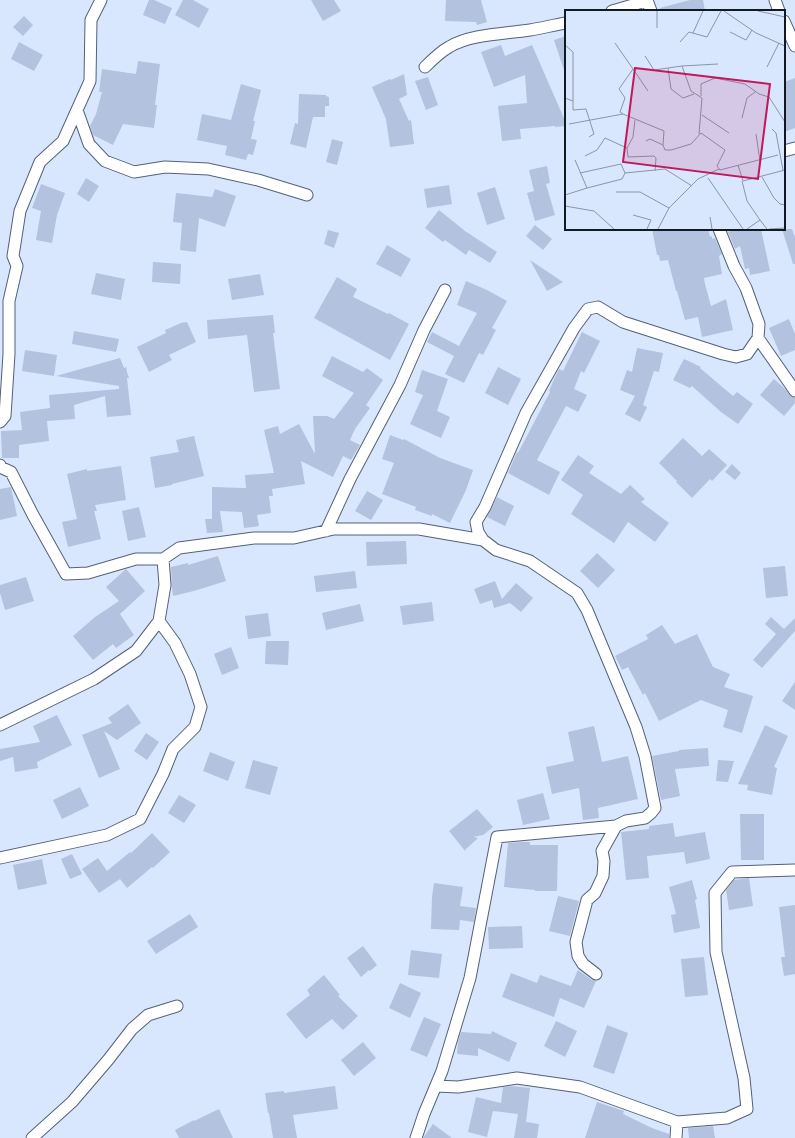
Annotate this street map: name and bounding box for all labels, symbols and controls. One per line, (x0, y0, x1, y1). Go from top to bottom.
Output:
inset map (565, 10, 785, 230)

